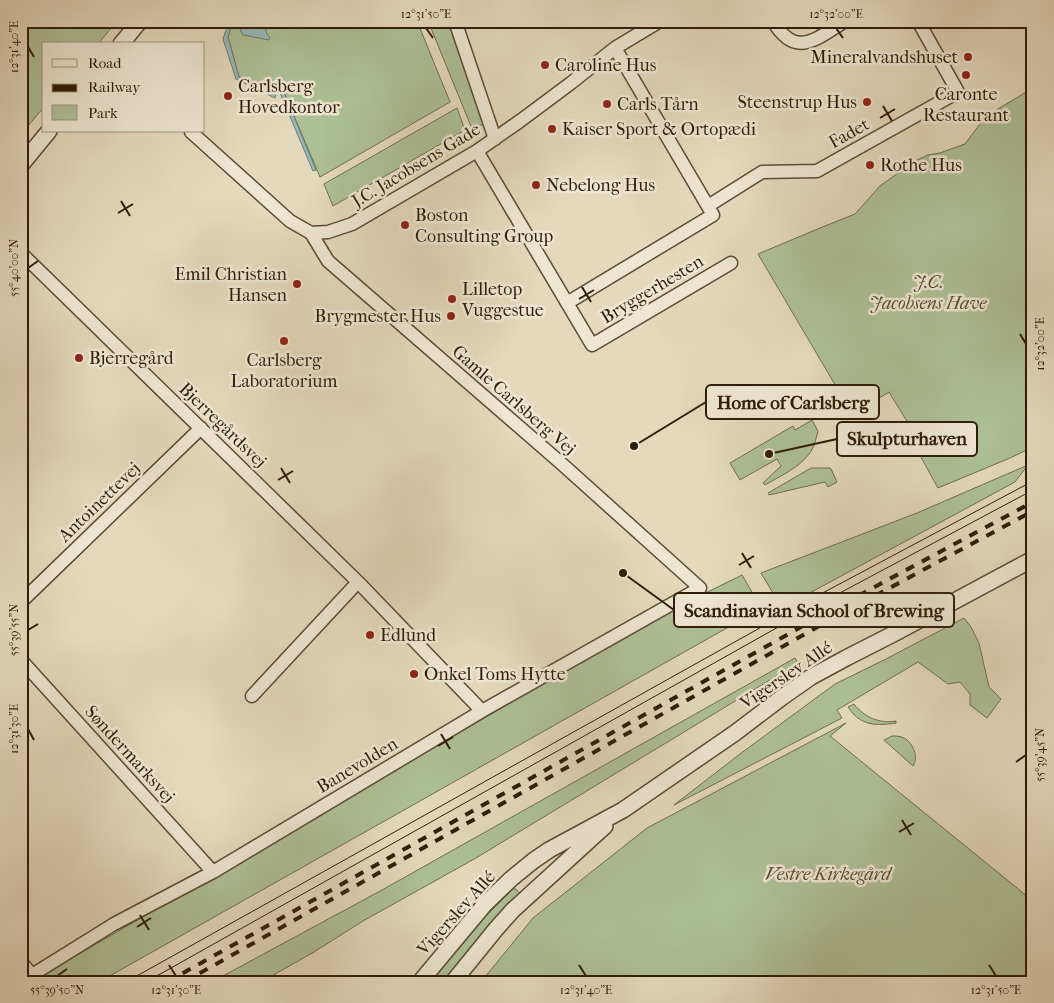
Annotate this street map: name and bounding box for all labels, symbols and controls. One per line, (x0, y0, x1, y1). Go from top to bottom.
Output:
text: 12°31'50"E (401, 7, 451, 21)
text: 12°32'00"E (809, 7, 863, 21)
text: 12°31'40"E (7, 21, 21, 73)
legend (42, 42, 205, 132)
place label: Mineralvandshuset (810, 47, 959, 68)
marker: Mineralvandshuset (962, 51, 974, 63)
text: Road (88, 54, 122, 72)
place label: Caroline Hus (555, 55, 657, 76)
marker: Caroline Hus (539, 59, 551, 71)
marker: Caronte Restaurant (960, 69, 972, 81)
place label: Carlsberg Hovedkontor (238, 76, 340, 118)
text: Railway (88, 78, 141, 96)
place label: Caronte Restaurant (923, 84, 1010, 126)
marker: Carlsberg Hovedkontor (222, 90, 234, 102)
place label: Steenstrup Hus (738, 92, 857, 113)
place label: Carls Tårn (617, 94, 699, 115)
marker: Steenstrup Hus (861, 96, 873, 108)
marker: Carls Tårn (601, 98, 613, 110)
text: Park (88, 104, 118, 122)
street label: Fadet (825, 114, 874, 153)
street label: J.C. Jacobsens Gade (347, 119, 484, 213)
place label: Kaiser Sport & Ortopædi (562, 119, 757, 140)
marker: Kaiser Sport & Ortopædi (546, 123, 558, 135)
place label: Rothe Hus (880, 155, 962, 176)
marker: Rothe Hus (864, 159, 876, 171)
place label: Nebelong Hus (546, 175, 655, 196)
marker: Nebelong Hus (530, 179, 542, 191)
place label: Boston Consulting Group (415, 205, 553, 247)
marker: Boston Consulting Group (399, 219, 411, 231)
text: 55°40'00"N (7, 239, 21, 297)
street label: Bryggerhesten (597, 250, 708, 328)
place label: Emil Christian Hansen (175, 264, 288, 306)
park label: J.C. Jacobsens Have (870, 272, 987, 314)
marker: Emil Christian Hansen (291, 278, 303, 290)
place label: Lilletop Vuggestue (461, 279, 544, 321)
marker: Lilletop Vuggestue (446, 293, 458, 305)
place label: Brygmester Hus (314, 306, 441, 327)
marker: Brygmester Hus (445, 310, 457, 322)
text: 12°32'00"E (1033, 317, 1047, 371)
marker: Carlsberg Laboratorium (278, 335, 290, 347)
street label: Gamle Carlsberg Vej (448, 341, 580, 460)
place label: Bjerregård (89, 348, 174, 369)
place label: Carlsberg Laboratorium (230, 350, 338, 392)
marker: Bjerregård (73, 352, 85, 364)
street label: Bjerregårdsvej (175, 378, 271, 472)
callout: Home of Carlsberg (706, 385, 879, 419)
text: Home of Carlsberg (717, 392, 870, 414)
callout: Skulpturhaven (837, 422, 977, 456)
text: Skulpturhaven (847, 428, 968, 450)
street label: Antoinettevej (53, 458, 145, 547)
callout: Scandinavian School of Brewing (674, 593, 954, 627)
text: Scandinavian School of Brewing (684, 600, 945, 622)
text: 55°39'55"N (7, 604, 21, 656)
place label: Edlund (380, 625, 436, 646)
marker: Edlund (364, 629, 376, 641)
street label: Vigerslev Allé (735, 637, 836, 714)
place label: Onkel Toms Hytte (424, 664, 566, 685)
marker: Onkel Toms Hytte (408, 668, 420, 680)
street label: Søndermarksvej (80, 701, 179, 807)
text: 12°31'30"E (7, 704, 21, 754)
text: 55°39'45"N (1033, 728, 1047, 782)
street label: Banevolden (313, 733, 402, 798)
park label: Vestre Kirkegård (765, 864, 894, 885)
street label: Vigerslev Allé (412, 867, 500, 961)
text: 55°39'50"N (30, 983, 84, 997)
text: 12°31'30"E (151, 983, 201, 997)
text: 12°31'40"E (560, 983, 612, 997)
text: 12°31'50"E (971, 983, 1021, 997)

